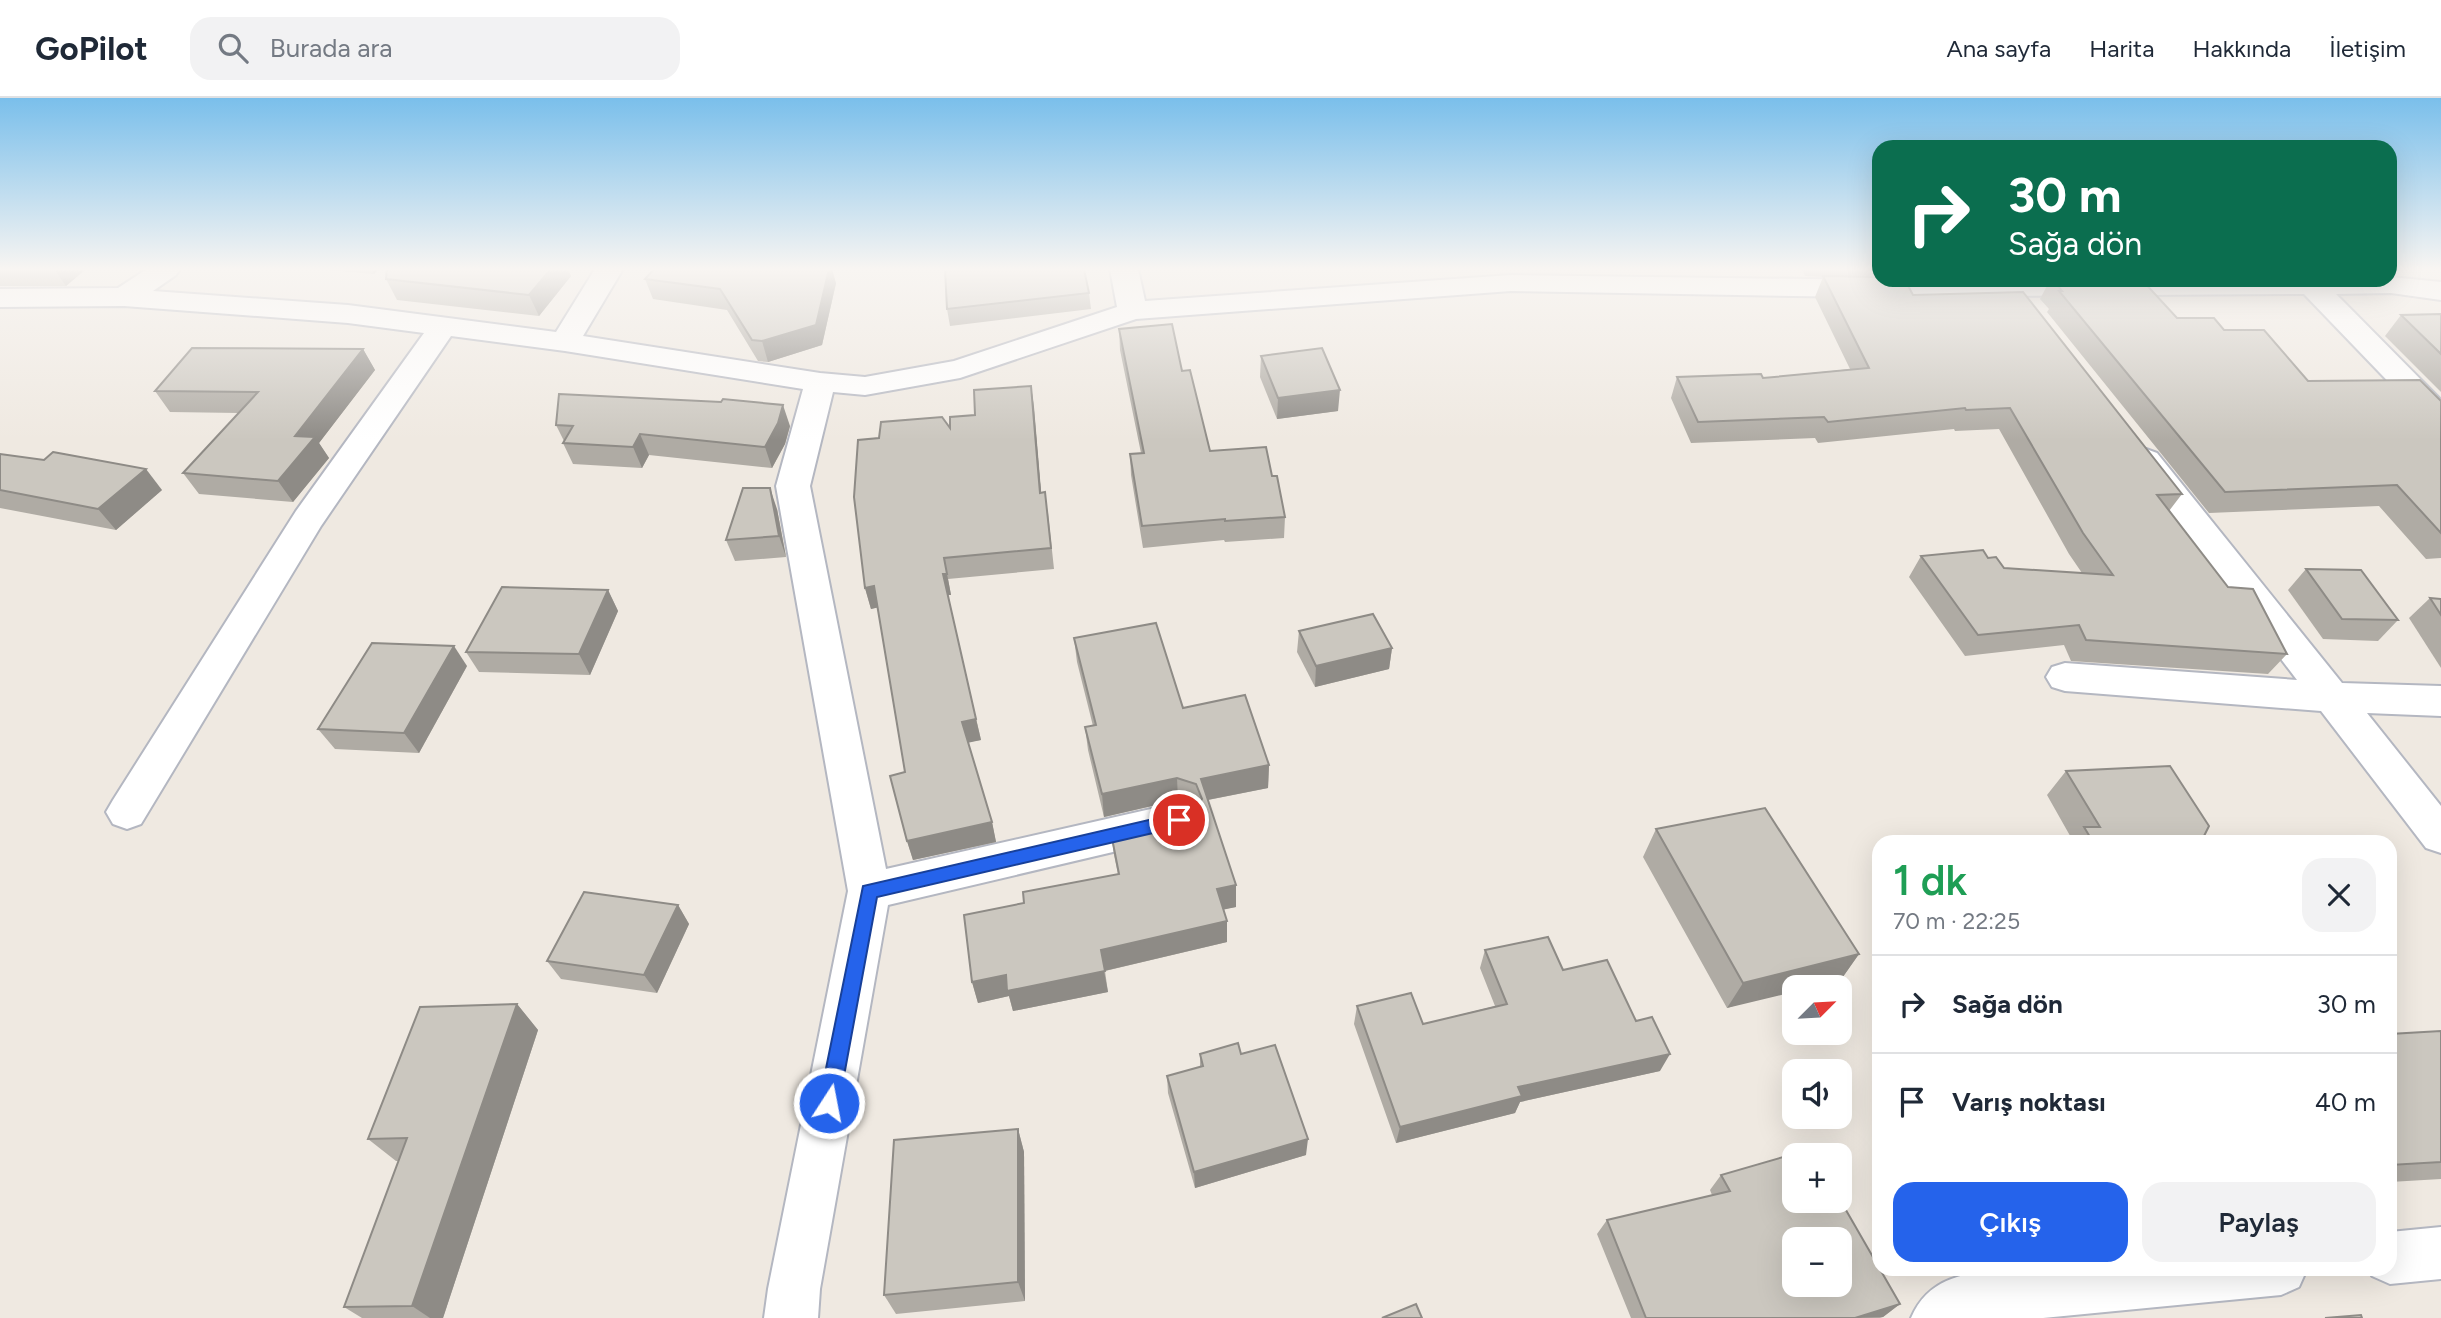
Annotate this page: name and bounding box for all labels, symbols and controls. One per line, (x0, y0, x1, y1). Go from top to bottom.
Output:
search box (190, 17, 680, 80)
text: GoPilot (35, 29, 148, 68)
icon: search (214, 29, 252, 67)
text: Burada ara (270, 32, 392, 64)
text: Ana sayfa (1946, 34, 2051, 63)
text: Harita (2089, 34, 2154, 63)
text: Hakkında (2192, 34, 2291, 63)
text: İletişim (2329, 34, 2406, 63)
text: 30 m (2008, 165, 2121, 224)
icon: right (1893, 168, 1984, 259)
text: Sağa dön (2008, 225, 2142, 263)
pin (1149, 790, 1209, 850)
icon: arrive (1160, 801, 1198, 839)
text: 1 dk (1893, 855, 1967, 906)
button: close (2302, 858, 2376, 932)
text: 70 m · 22:25 (1893, 907, 2020, 935)
north arrow (1782, 975, 1852, 1045)
map controls (1782, 975, 1852, 1297)
icon: right (1893, 985, 1931, 1023)
text: Sağa dön (1952, 988, 2063, 1020)
text: 30 m (2317, 988, 2376, 1020)
button: sound (1782, 1059, 1852, 1129)
position arrow (792, 1066, 866, 1140)
icon: arrive (1893, 1083, 1931, 1121)
text: Varış noktası (1952, 1086, 2106, 1118)
text: 40 m (2315, 1086, 2376, 1118)
button: + (1782, 1143, 1852, 1213)
button: Çıkış (1893, 1182, 2128, 1262)
button: Paylaş (2142, 1182, 2376, 1262)
button: − (1782, 1227, 1852, 1297)

